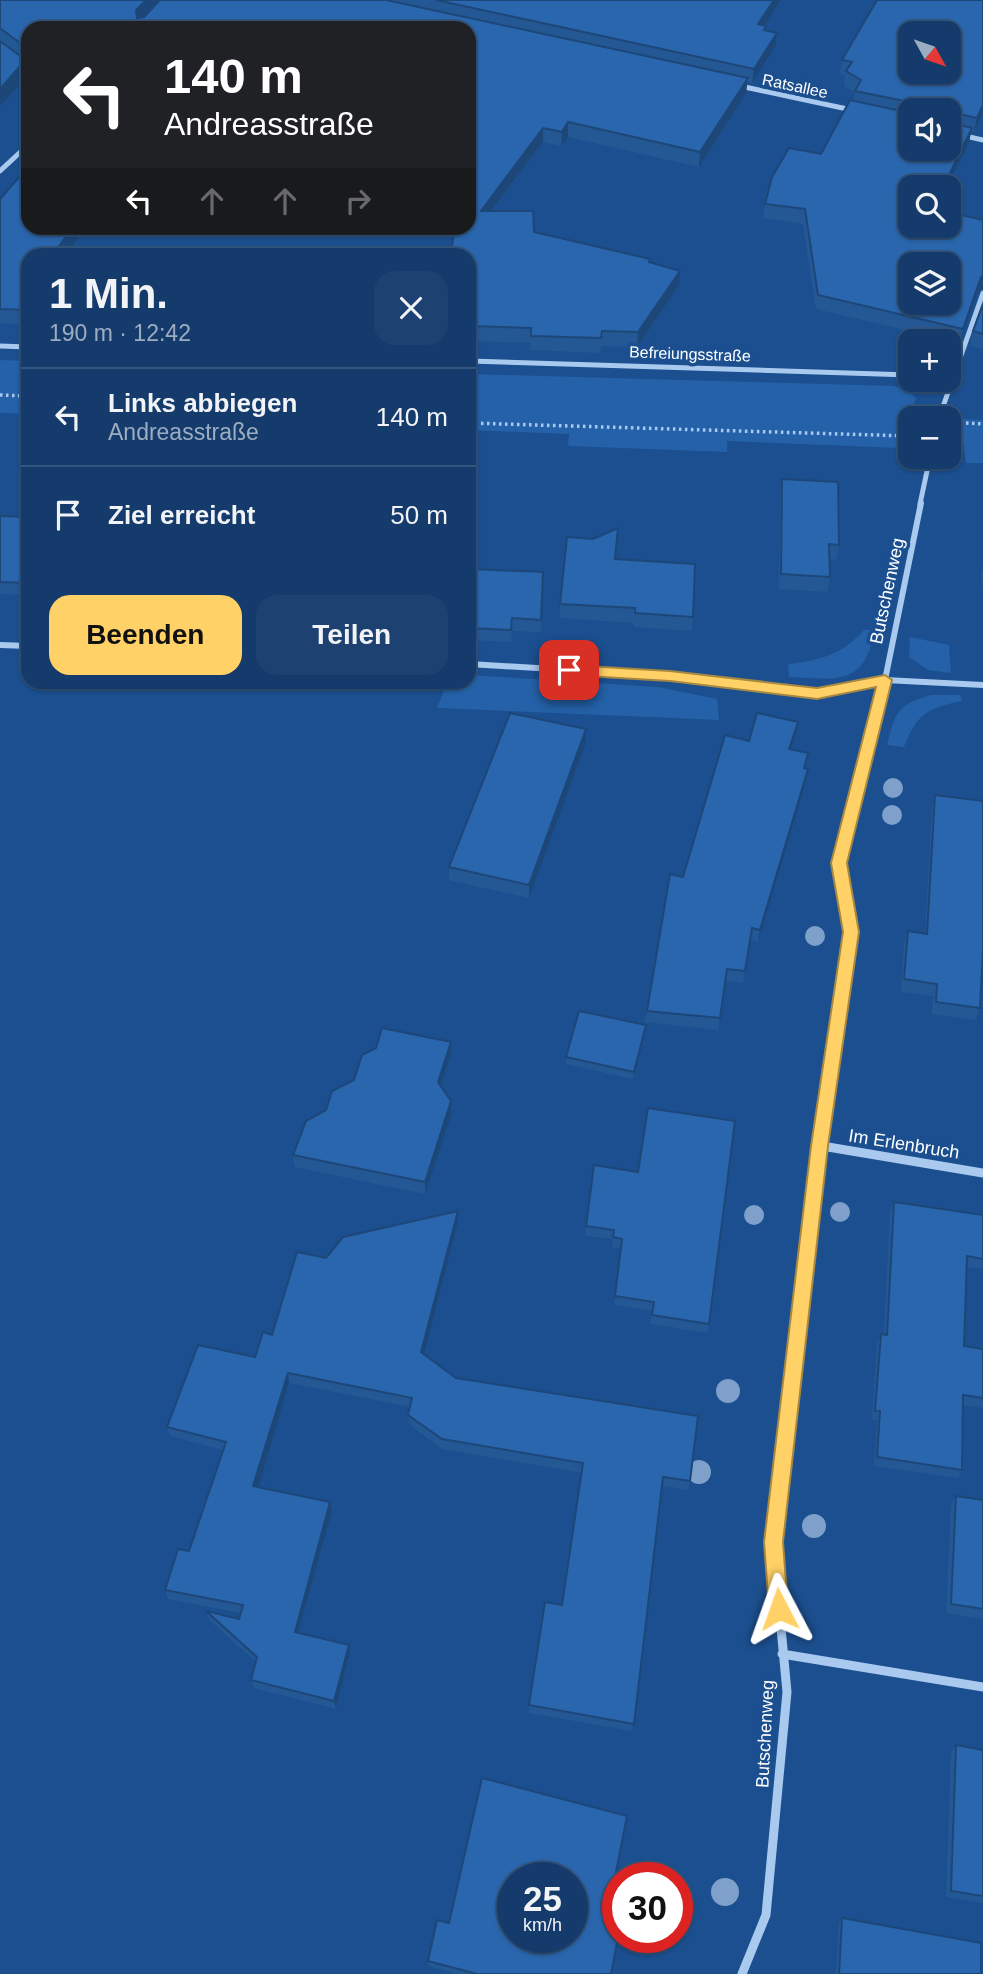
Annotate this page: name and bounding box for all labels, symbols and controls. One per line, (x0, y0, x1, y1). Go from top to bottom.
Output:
north arrow (898, 21, 961, 84)
map controls (898, 21, 961, 469)
icon: left (49, 49, 140, 140)
text: 140 m (164, 49, 303, 103)
street label: Ratsallee (761, 71, 829, 101)
button: sound (898, 98, 961, 161)
text: Andreasstraße (164, 106, 374, 142)
button: search (898, 175, 961, 238)
icon: left (120, 182, 158, 220)
icon: ahead (193, 182, 231, 220)
icon: ahead (266, 182, 304, 220)
icon: right (339, 182, 377, 220)
button: layers (898, 252, 961, 315)
text: 1 Min. (49, 270, 168, 317)
button: close (374, 271, 448, 345)
text: 190 m · 12:42 (49, 320, 191, 346)
button: + (898, 329, 961, 392)
street label: Befreiungsstraße (629, 343, 751, 365)
text: Links abbiegen (108, 388, 297, 418)
icon: left (49, 398, 87, 436)
text: 140 m (376, 402, 448, 432)
button: − (898, 406, 961, 469)
text: Andreasstraße (108, 419, 259, 445)
icon: arrive (49, 496, 87, 534)
text: Ziel erreicht (108, 500, 255, 530)
text: 50 m (390, 500, 448, 530)
street label: Butschenweg (866, 536, 908, 646)
button: Beenden (49, 595, 242, 675)
button: Teilen (256, 595, 448, 675)
pin (539, 640, 599, 700)
icon: arrive (550, 651, 588, 689)
street label: Im Erlenbruch (847, 1125, 961, 1163)
position arrow (742, 1572, 816, 1646)
street label: Butschenweg (752, 1680, 778, 1788)
speed limit sign: 30 (602, 1862, 693, 1953)
text: 25 (523, 1879, 562, 1918)
text: km/h (523, 1915, 562, 1935)

